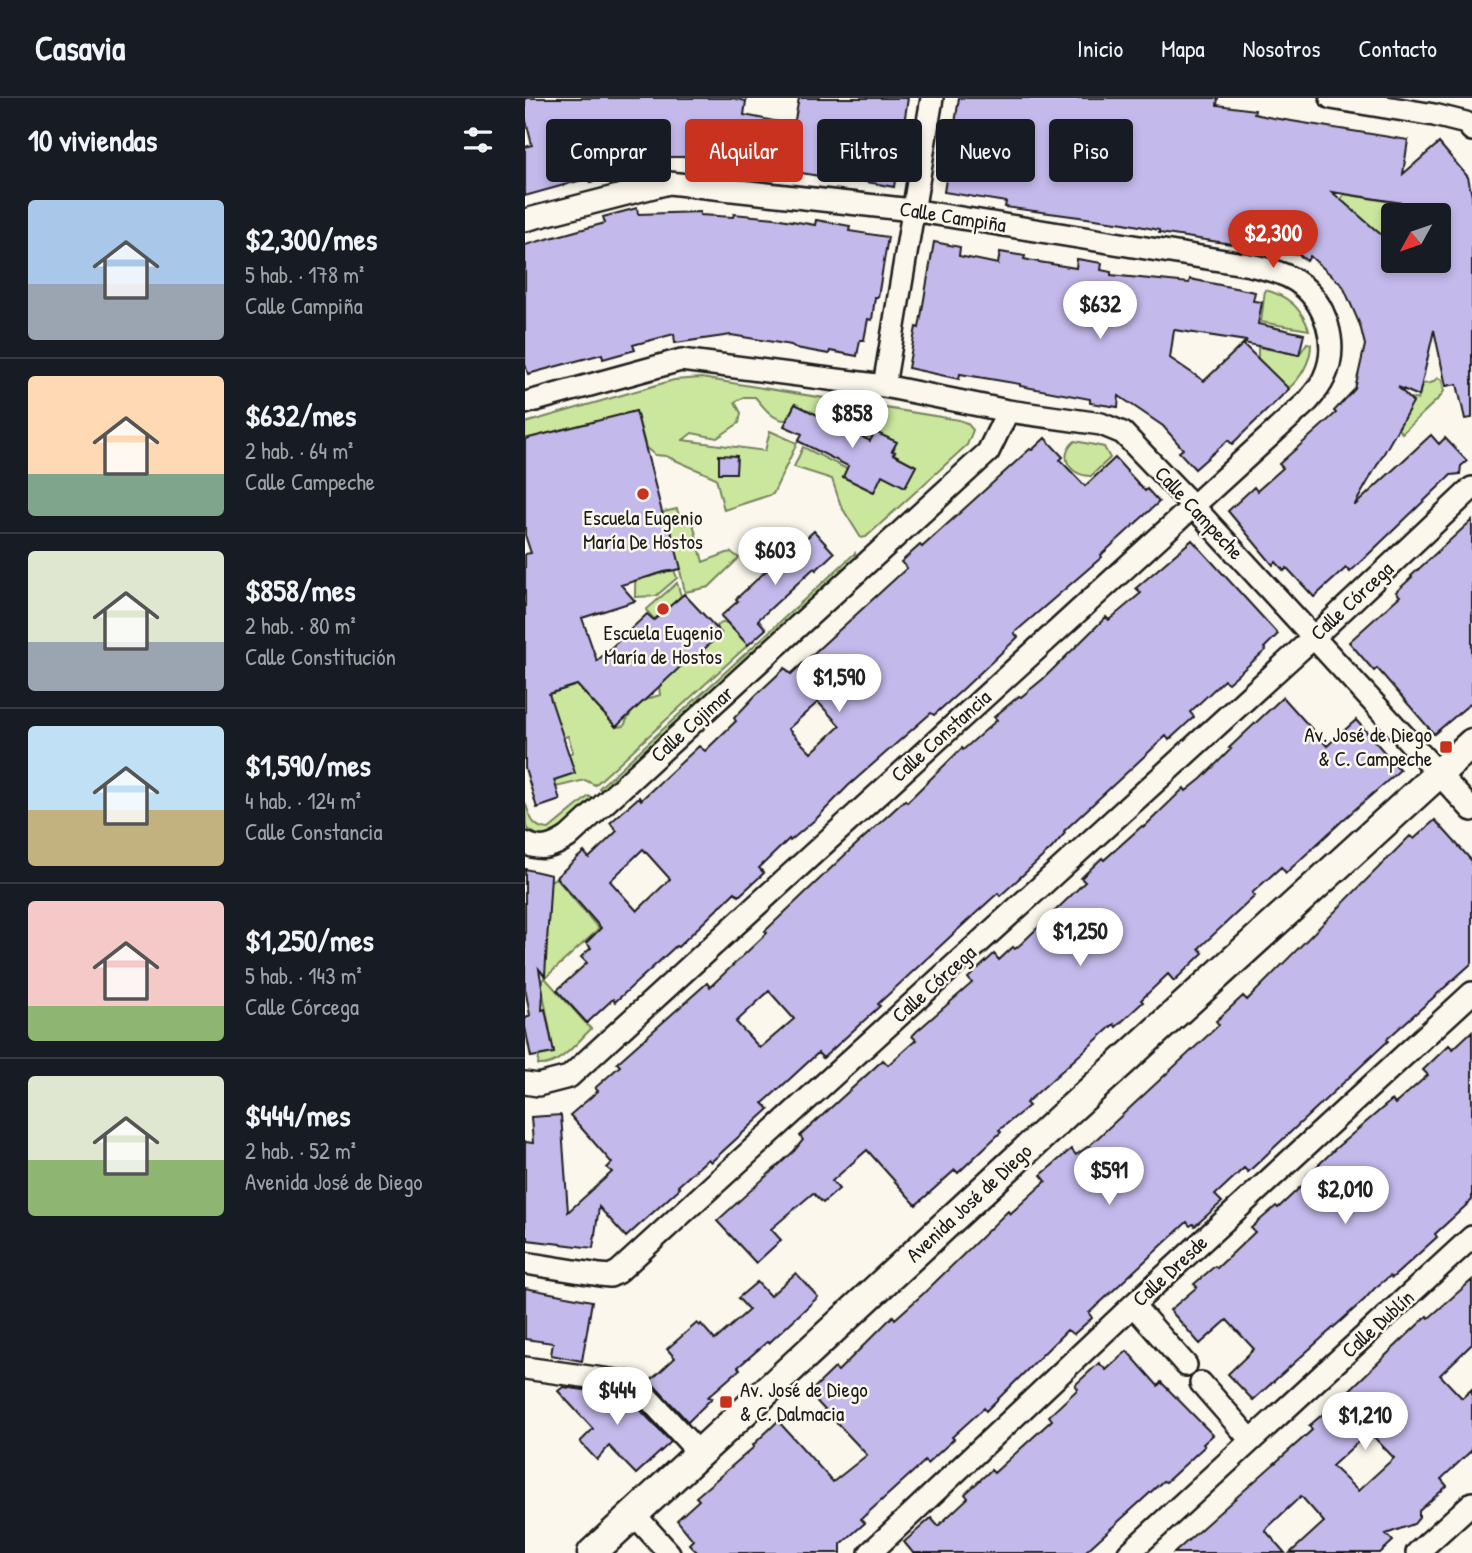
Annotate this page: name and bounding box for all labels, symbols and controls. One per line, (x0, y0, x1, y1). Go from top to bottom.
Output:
text: Casavia (35, 26, 125, 70)
text: Inicio (1077, 32, 1123, 64)
text: Mapa (1161, 32, 1205, 64)
text: Nosotros (1243, 32, 1320, 64)
text: Contacto (1358, 32, 1437, 64)
chip: Comprar (546, 119, 671, 182)
chip: Alquilar (685, 119, 803, 182)
chip: Filtros (817, 119, 922, 182)
chip: Nuevo (936, 119, 1035, 182)
chip: Piso (1049, 119, 1133, 182)
text: 10 viviendas (28, 120, 157, 160)
icon: filters (459, 121, 497, 159)
street label: Calle Campiña (898, 194, 1008, 239)
north arrow (1381, 203, 1451, 273)
map controls (1381, 203, 1451, 273)
pin: $2,300 (1216, 211, 1330, 270)
text: $2,300 (1244, 217, 1302, 248)
text: $2,300/mes (245, 219, 377, 259)
icon: home (84, 228, 168, 312)
text: 5 hab. · 178 m² (245, 259, 364, 290)
pin: $632 (1059, 282, 1141, 341)
text: $632 (1079, 288, 1121, 319)
text: Calle Campiña (245, 290, 363, 321)
pin: $858 (811, 390, 893, 450)
text: $632/mes (245, 395, 356, 435)
text: $858 (831, 397, 873, 428)
icon: home (84, 404, 168, 488)
text: 2 hab. · 64 m² (245, 435, 353, 466)
street label: Calle Campeche (1148, 459, 1250, 566)
text: Calle Campeche (245, 466, 375, 497)
marker: Escuela Eugenio María De Hostos (635, 486, 651, 502)
place label: Escuela Eugenio María De Hostos (583, 503, 703, 556)
pin: $603 (734, 528, 816, 587)
text: $603 (754, 534, 796, 565)
street label: Calle Córcega (1304, 555, 1400, 647)
text: $858/mes (245, 570, 355, 610)
icon: home (84, 579, 168, 663)
marker: Escuela Eugenio María de Hostos (655, 601, 671, 617)
text: 2 hab. · 80 m² (245, 610, 356, 641)
place label: Escuela Eugenio María de Hostos (604, 618, 722, 671)
text: Calle Constitución (245, 641, 396, 672)
pin: $1,590 (782, 654, 896, 714)
text: $1,590 (812, 661, 866, 692)
street label: Calle Cojimar (644, 679, 739, 769)
street label: Calle Constancia (884, 683, 997, 788)
place label: Av. José de Diego & C. Campeche (1304, 720, 1432, 773)
marker: Av. José de Diego & C. Campeche (1438, 739, 1454, 755)
text: $1,590/mes (245, 745, 371, 785)
icon: home (84, 754, 168, 838)
text: 4 hab. · 124 m² (245, 785, 361, 816)
text: Calle Constancia (245, 816, 383, 847)
pin: $1,250 (1023, 908, 1137, 968)
text: $1,250 (1052, 915, 1108, 946)
text: $1,250/mes (245, 920, 374, 960)
icon: home (84, 929, 168, 1013)
street label: Calle Córcega (885, 938, 982, 1029)
text: 5 hab. · 143 m² (245, 960, 362, 991)
text: Calle Córcega (245, 991, 359, 1022)
text: $444/mes (245, 1095, 351, 1135)
icon: home (84, 1104, 168, 1188)
text: 2 hab. · 52 m² (245, 1135, 356, 1166)
street label: Avenida José de Diego (899, 1137, 1038, 1269)
pin: $591 (1068, 1148, 1150, 1207)
text: $591 (1090, 1154, 1128, 1185)
text: Avenida José de Diego (245, 1166, 423, 1197)
pin: $2,010 (1288, 1166, 1402, 1226)
text: $2,010 (1317, 1173, 1373, 1204)
street label: Calle Dresde (1126, 1228, 1214, 1313)
street label: Calle Dublín (1335, 1283, 1420, 1364)
pin: $444 (576, 1368, 658, 1427)
text: $444 (598, 1374, 636, 1405)
place label: Av. José de Diego & C. Dalmacia (740, 1375, 868, 1428)
pin: $1,210 (1308, 1392, 1422, 1452)
marker: Av. José de Diego & C. Dalmacia (718, 1394, 734, 1410)
text: $1,210 (1338, 1399, 1392, 1430)

